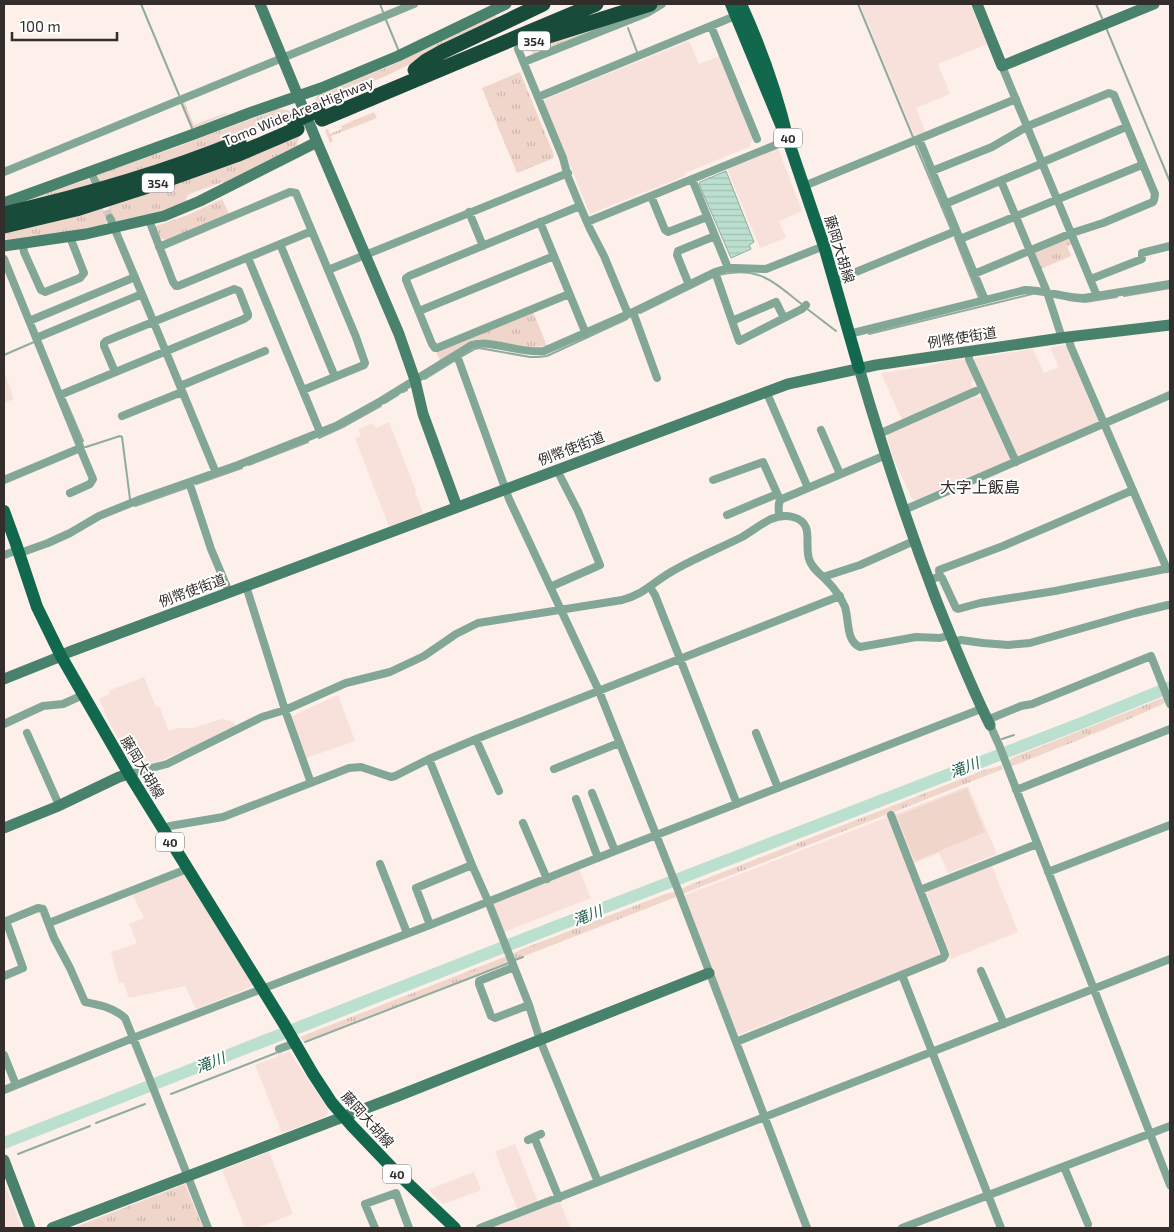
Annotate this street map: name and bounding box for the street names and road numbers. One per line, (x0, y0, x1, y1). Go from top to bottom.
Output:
road number: 354 (518, 31, 550, 50)
street label: Tomo Wide Area Highway (220, 73, 376, 149)
road number: 40 (774, 128, 802, 148)
road number: 354 (142, 174, 174, 192)
street label: 藤岡大胡線 (822, 213, 858, 285)
street label: 例幣使街道 (926, 323, 998, 351)
street label: 例幣使街道 (535, 428, 607, 468)
street label: 例幣使街道 (156, 570, 228, 610)
street label: 藤岡大胡線 (118, 733, 168, 801)
road number: 40 (156, 832, 184, 852)
street label: 藤岡大胡線 (338, 1087, 398, 1151)
road number: 40 (383, 1164, 411, 1184)

